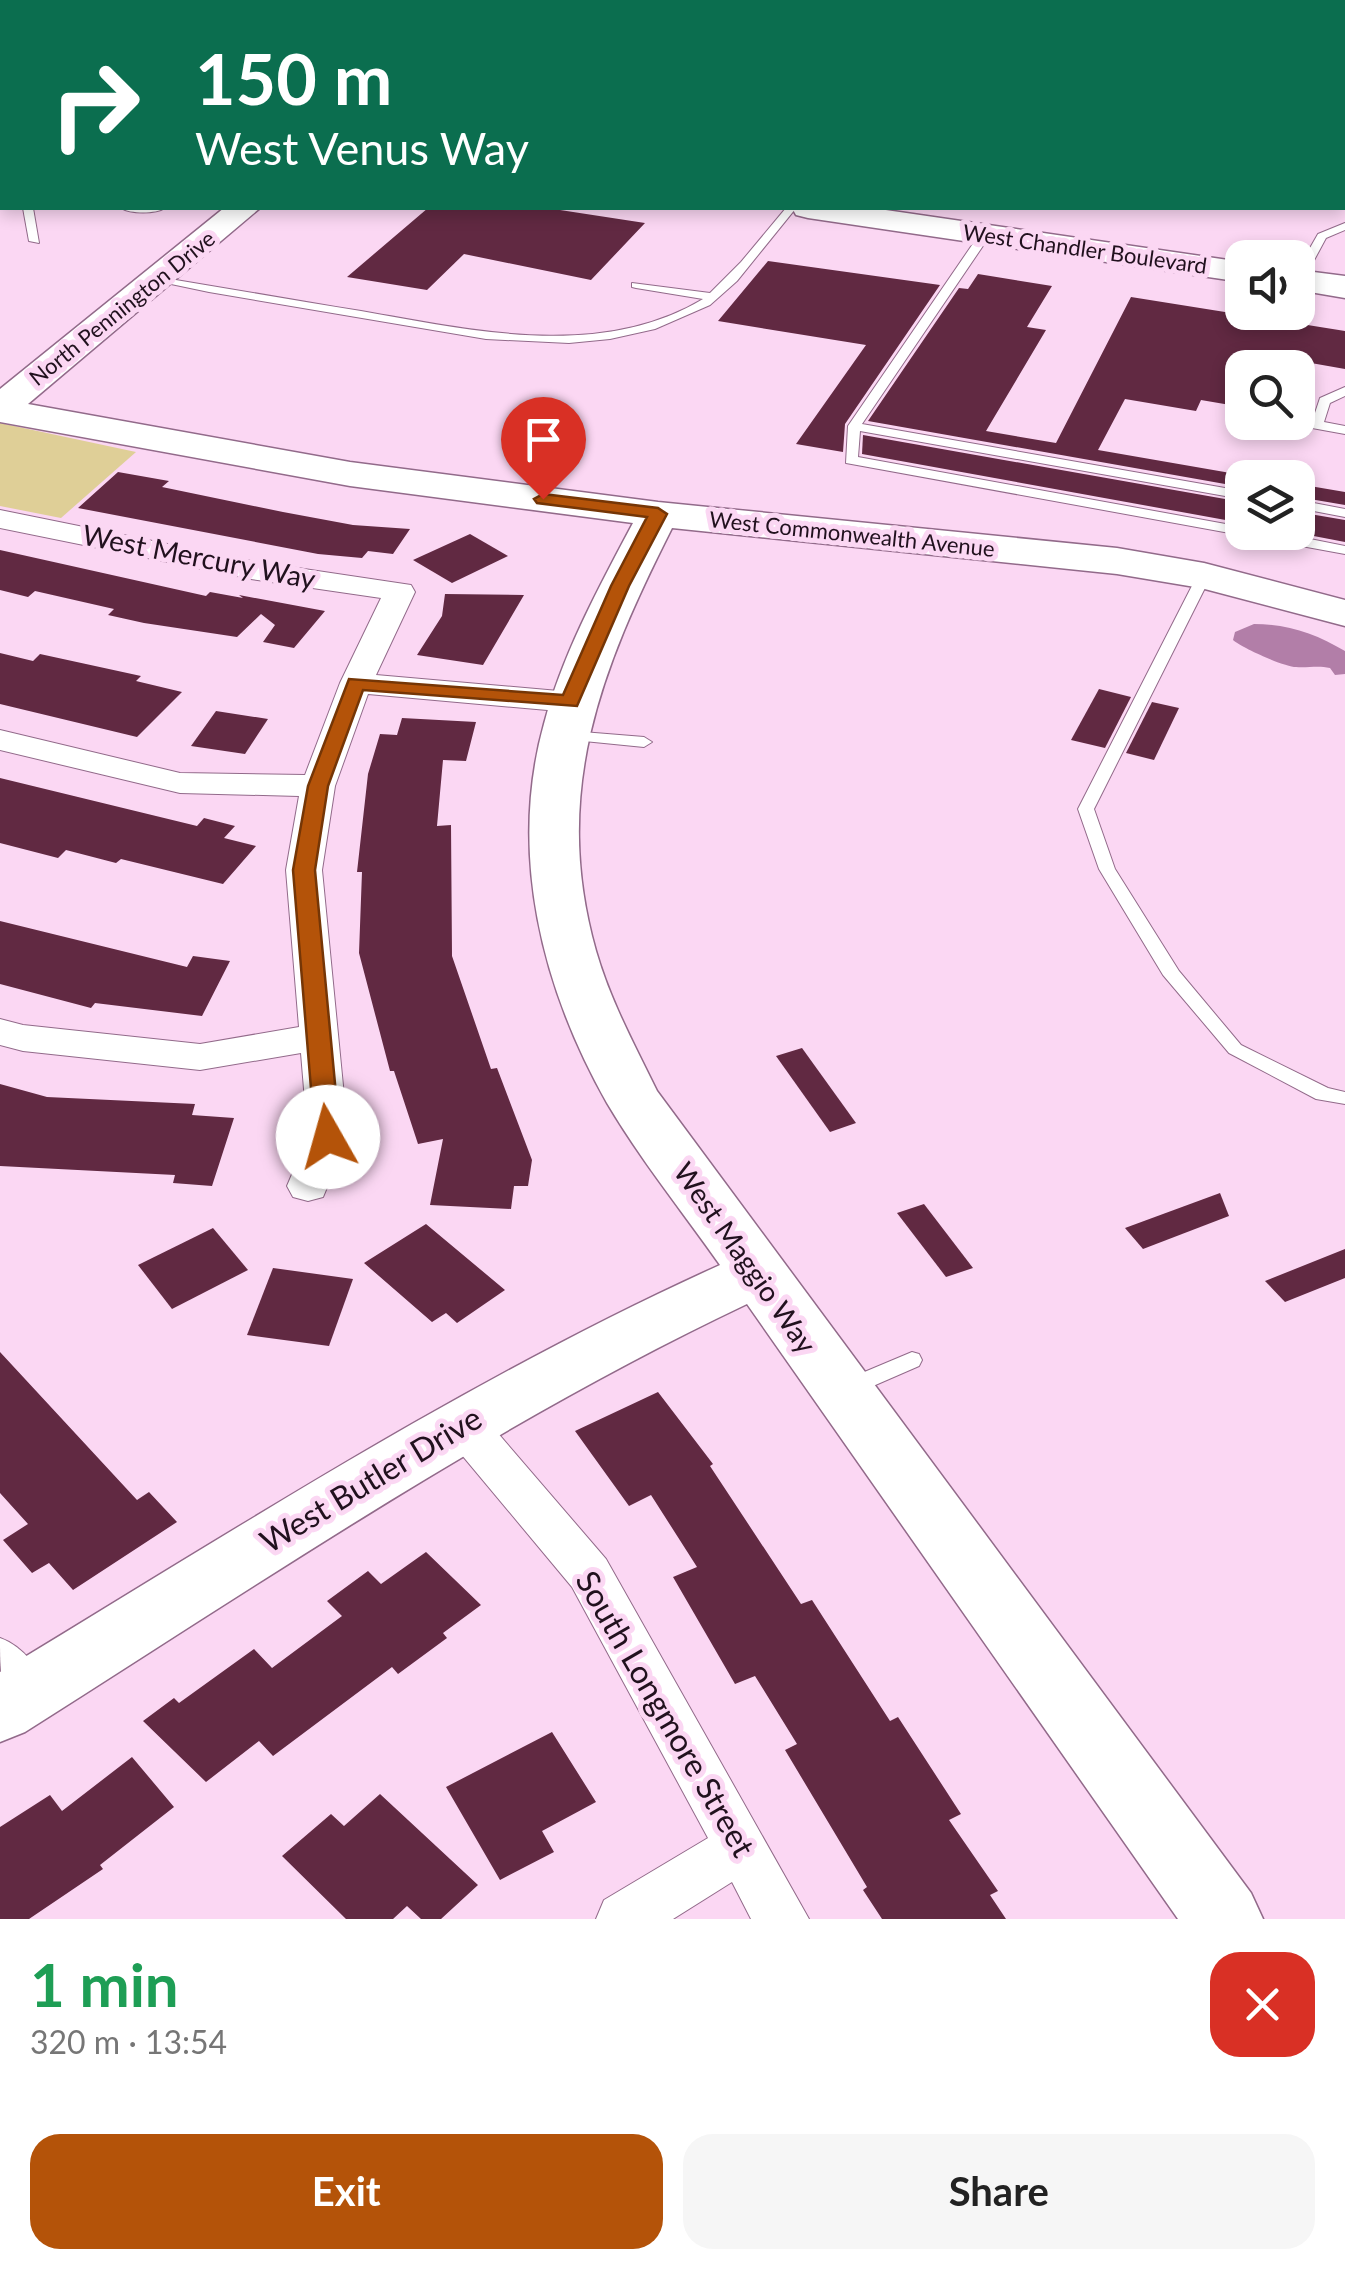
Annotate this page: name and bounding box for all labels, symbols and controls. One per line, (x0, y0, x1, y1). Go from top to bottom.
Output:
text: 150 m (195, 36, 392, 120)
icon: right (30, 40, 160, 170)
text: West Venus Way (195, 121, 529, 175)
street label: West Chandler Boulevard (961, 218, 1209, 279)
street label: North Pennington Drive (23, 224, 220, 391)
map controls (1225, 240, 1315, 550)
button: sound (1225, 240, 1315, 330)
button: search (1225, 350, 1315, 440)
pin (501, 397, 586, 500)
icon: arrive (516, 412, 571, 467)
button: layers (1225, 460, 1315, 550)
street label: West Commonwealth Avenue (708, 505, 996, 562)
street label: West Mercury Way (80, 517, 319, 595)
position arrow (276, 1085, 380, 1189)
street label: West Maggio Way (667, 1156, 825, 1360)
street label: West Butler Drive (252, 1397, 488, 1560)
street label: South Longmore Street (569, 1563, 764, 1864)
text: 1 min (30, 1948, 179, 2020)
button: close (1210, 1952, 1315, 2057)
text: 320 m · 13:54 (30, 2022, 227, 2061)
button: Exit (30, 2134, 663, 2249)
button: Share (683, 2134, 1315, 2249)

